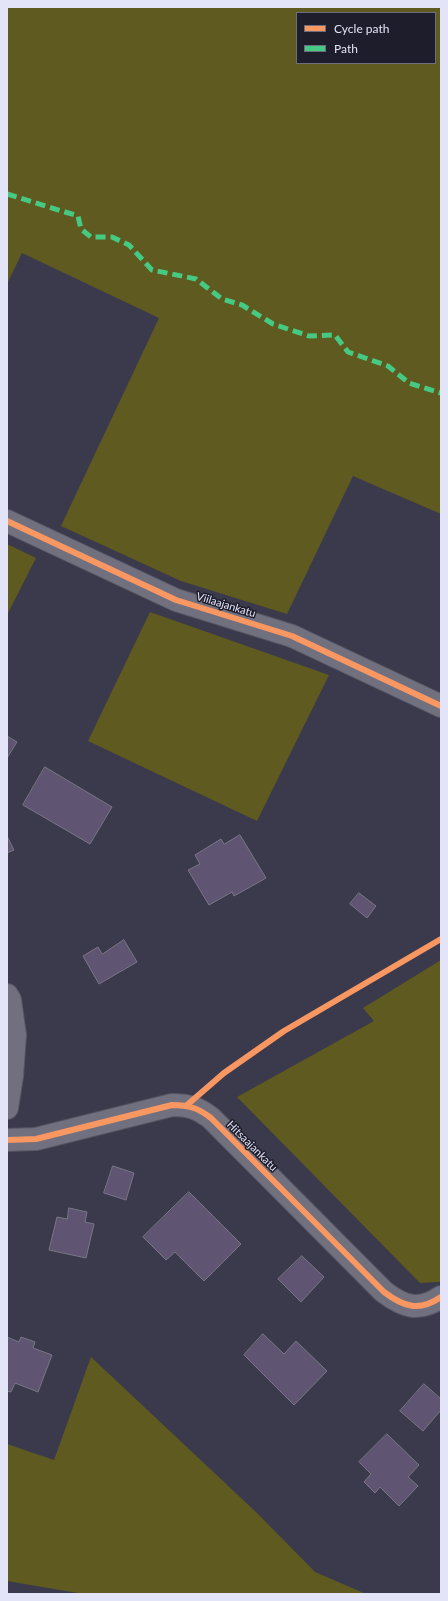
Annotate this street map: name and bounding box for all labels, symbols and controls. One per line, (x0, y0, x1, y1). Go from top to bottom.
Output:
legend (296, 12, 436, 64)
text: Cycle path (334, 21, 389, 36)
text: Path (334, 41, 358, 56)
street label: Viilaajankatu (195, 590, 257, 620)
street label: Hitsaajankatu (224, 1118, 280, 1174)

